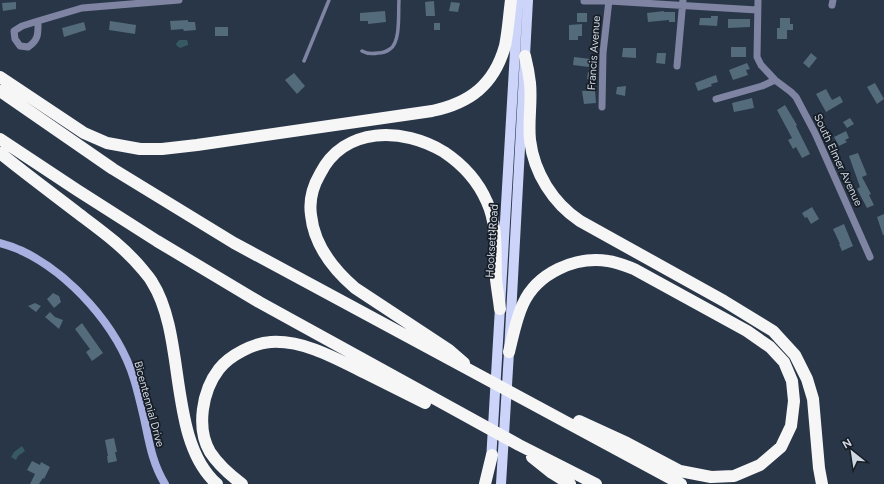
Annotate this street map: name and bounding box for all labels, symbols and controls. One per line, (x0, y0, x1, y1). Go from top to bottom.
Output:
street label: Francis Avenue (585, 15, 603, 91)
street label: South Elmer Avenue (811, 112, 865, 208)
street label: Hooksett Road (483, 204, 501, 278)
street label: Bicentennial Drive (131, 360, 167, 448)
north arrow (832, 432, 872, 472)
text: N (840, 436, 854, 452)

